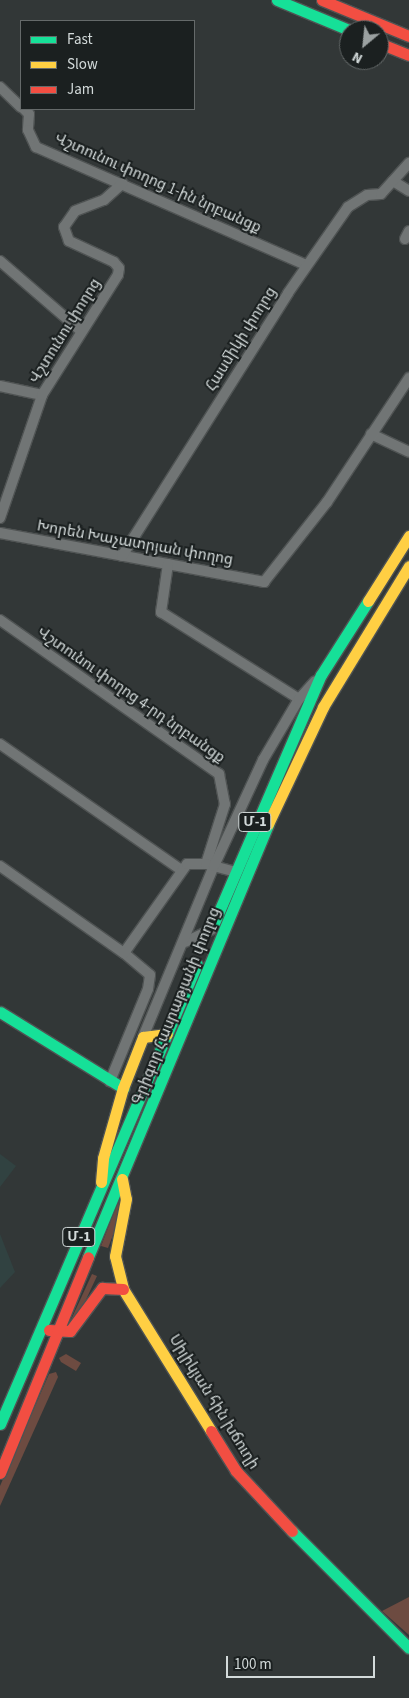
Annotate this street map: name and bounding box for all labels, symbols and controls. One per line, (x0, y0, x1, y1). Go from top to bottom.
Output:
legend (20, 20, 195, 110)
north arrow (339, 20, 389, 70)
text: Fast (67, 29, 93, 50)
text: N (349, 46, 366, 68)
text: Slow (67, 54, 98, 75)
text: Jam (67, 79, 94, 100)
street label: Վշտունու փողոց 1-ին նրբանցք (52, 129, 264, 237)
street label: Վշտունու փողոց (25, 275, 105, 387)
street label: Հասմիկի փողոց (202, 284, 280, 394)
street label: Խորեն Խաչատրյան փողոց (36, 517, 234, 569)
street label: Վշտունու փողոց 4-րդ նրբանցք (34, 623, 228, 767)
road number: Մ-1 (238, 810, 272, 834)
street label: Գրիգոր Հասրաթյանի փողոց (128, 905, 224, 1107)
road number: Մ-1 (62, 1226, 96, 1248)
street label: Սիլիկյան հին խճուղի (165, 1331, 263, 1473)
scale bar (229, 1646, 378, 1678)
text: 100 m (234, 1654, 272, 1675)

